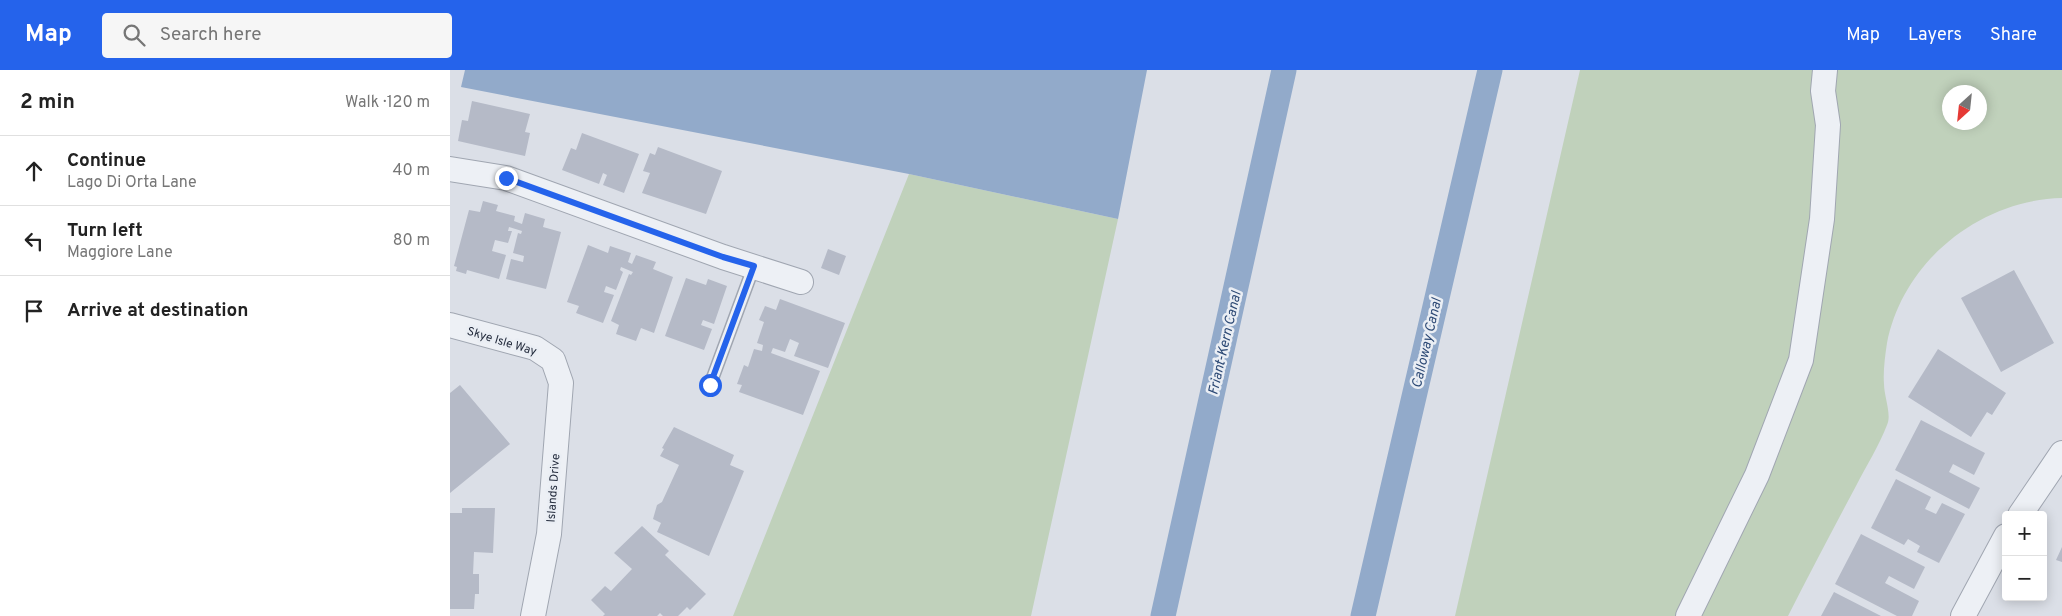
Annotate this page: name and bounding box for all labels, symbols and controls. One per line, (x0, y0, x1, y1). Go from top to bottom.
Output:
search box (102, 13, 452, 58)
text: Map (25, 20, 72, 50)
icon: search (120, 21, 148, 49)
text: Search here (160, 23, 261, 47)
text: Map (1846, 24, 1880, 47)
text: Layers (1908, 24, 1962, 47)
text: Share (1990, 24, 2037, 47)
north arrow (1942, 85, 1987, 130)
text: 2 min (20, 89, 75, 116)
text: Walk · 120 m (345, 93, 430, 113)
text: Continue (67, 149, 146, 173)
icon: ahead (20, 157, 48, 185)
text: 40 m (392, 161, 430, 181)
route end (495, 167, 518, 190)
text: Lago Di Orta Lane (67, 173, 197, 193)
text: Turn left (67, 219, 143, 243)
icon: left (20, 227, 48, 255)
text: 80 m (393, 231, 430, 251)
text: Maggiore Lane (67, 243, 173, 263)
water label: Friant-Kern Canal (1205, 289, 1246, 397)
water label: Calloway Canal (1409, 296, 1446, 390)
icon: arrive (20, 297, 48, 325)
text: Arrive at destination (67, 299, 248, 323)
street label: Skye Isle Way (465, 324, 539, 360)
route start (699, 374, 722, 397)
street label: Islands Drive (544, 453, 564, 523)
map controls (2002, 511, 2047, 601)
button: + (2002, 511, 2047, 556)
button: − (2002, 556, 2047, 601)

